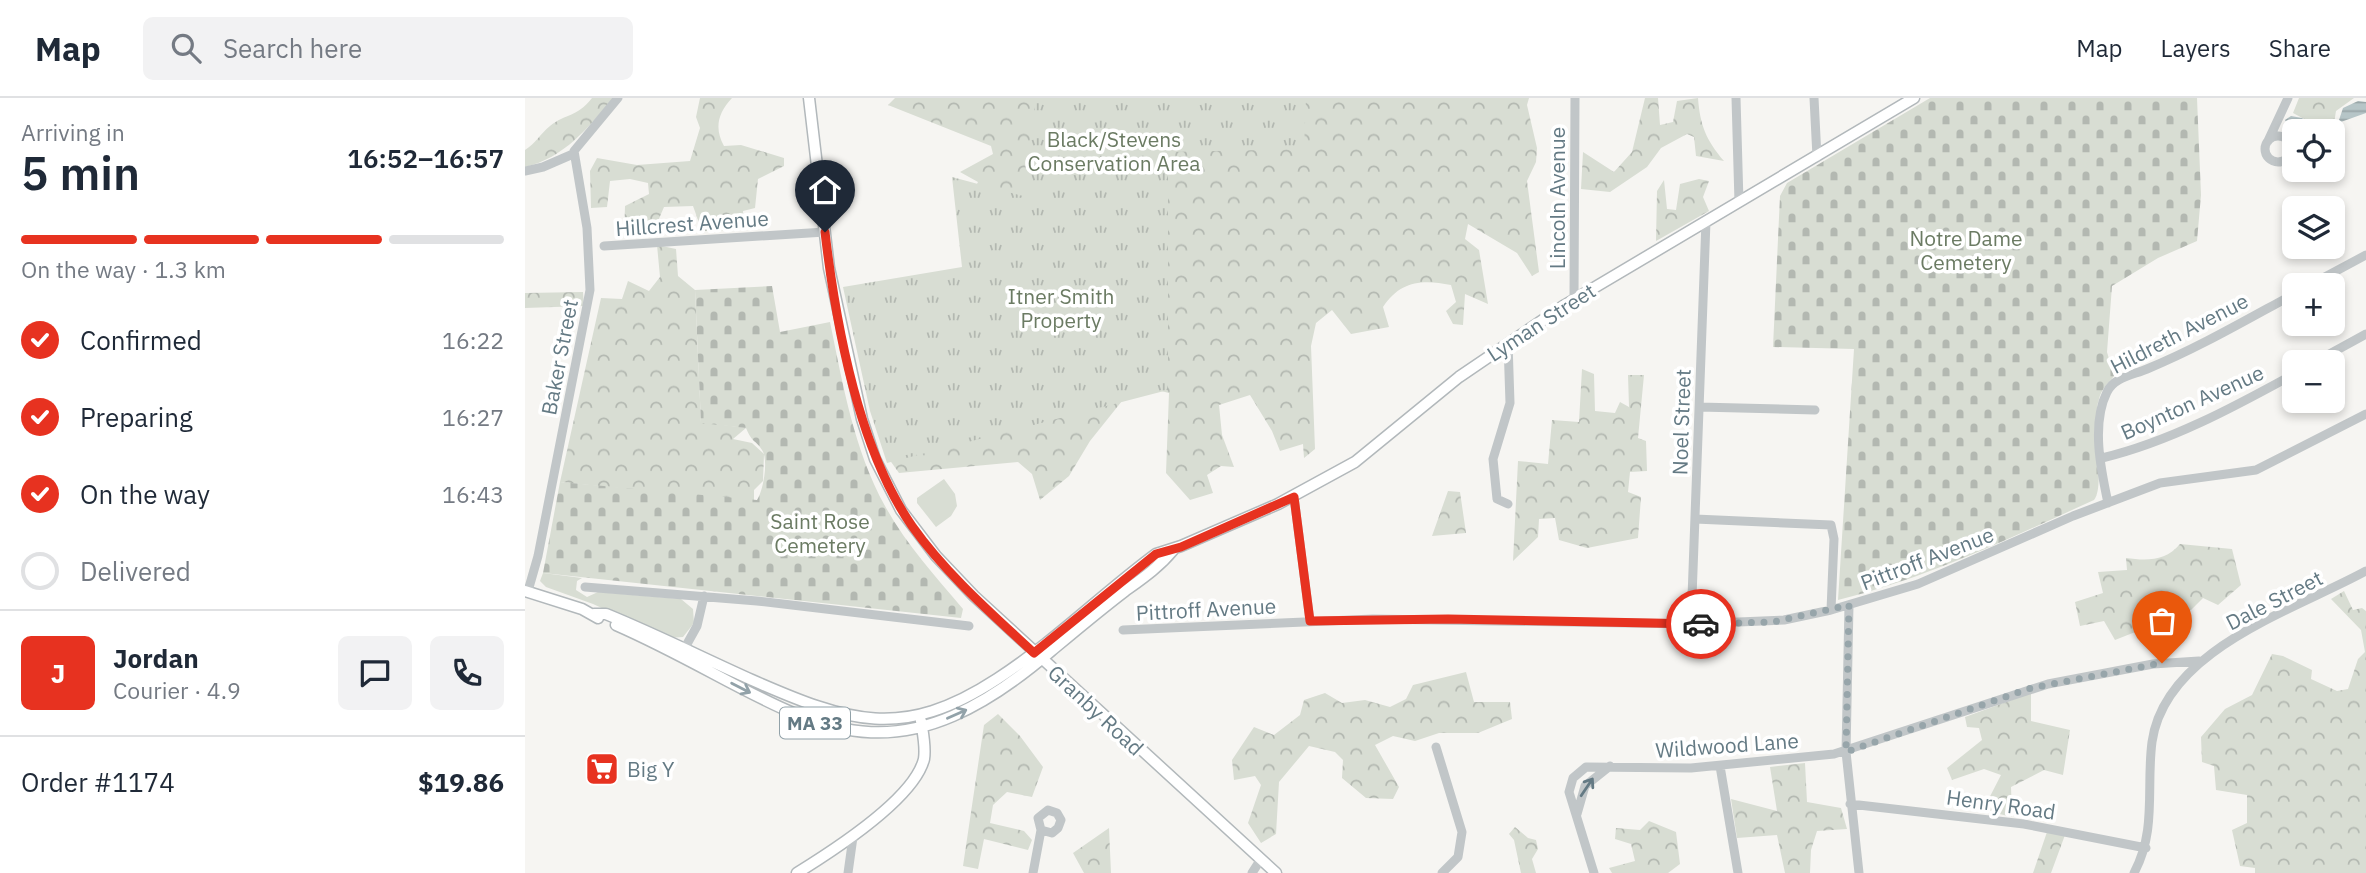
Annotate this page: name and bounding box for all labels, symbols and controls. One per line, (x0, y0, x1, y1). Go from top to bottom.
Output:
search box (143, 17, 633, 80)
text: Map (35, 27, 101, 70)
icon: search (167, 29, 205, 67)
text: Search here (223, 31, 362, 65)
text: Map (2076, 32, 2123, 64)
text: Layers (2161, 32, 2231, 64)
text: Share (2269, 32, 2331, 64)
text: Arriving in (21, 117, 125, 147)
map controls (2282, 119, 2345, 413)
button: locate (2282, 119, 2345, 182)
park label: Black/Stevens Conservation Area (1028, 125, 1200, 177)
street label: Lincoln Avenue (1543, 127, 1571, 269)
text: 16:52–16:57 (347, 141, 504, 175)
text: 5 min (21, 143, 140, 203)
pin (795, 160, 855, 232)
icon: home (806, 171, 844, 209)
button: layers (2282, 196, 2345, 259)
street label: Hillcrest Avenue (614, 204, 770, 242)
park label: Notre Dame Cemetery (1909, 224, 2023, 276)
text: On the way · 1.3 km (21, 254, 226, 284)
button: + (2282, 273, 2345, 336)
street label: Lyman Street (1481, 276, 1601, 368)
park label: Itner Smith Property (1008, 282, 1114, 334)
street label: Hildreth Avenue (2105, 286, 2253, 380)
street label: Baker Street (534, 297, 584, 417)
icon: check (21, 321, 59, 359)
text: Confirmed (80, 323, 202, 357)
text: 16:22 (442, 325, 504, 355)
button: − (2282, 350, 2345, 413)
street label: Boynton Avenue (2116, 358, 2268, 446)
street label: Noel Street (1665, 368, 1697, 476)
icon: check (21, 398, 59, 436)
text: Preparing (80, 400, 193, 434)
text: 16:27 (442, 402, 504, 432)
icon: check (21, 475, 59, 513)
text: On the way (80, 477, 210, 511)
text: 16:43 (442, 479, 504, 509)
park label: Saint Rose Cemetery (770, 507, 870, 559)
street label: Pittroff Avenue (1856, 520, 1998, 596)
text: Delivered (80, 554, 191, 588)
street label: Dale Street (2221, 564, 2327, 636)
courier (1666, 589, 1736, 659)
street label: Pittroff Avenue (1135, 591, 1277, 627)
pin (2132, 591, 2192, 663)
icon: bag (2143, 602, 2181, 640)
icon: car (1682, 605, 1720, 643)
button: chat (338, 636, 412, 710)
button: phone (430, 636, 504, 710)
text: Jordan (113, 641, 199, 675)
text: J (51, 656, 65, 690)
street label: Granby Road (1042, 658, 1150, 762)
text: Courier · 4.9 (113, 675, 241, 705)
one-way arrow (730, 682, 751, 696)
one-way arrow (946, 707, 967, 720)
road number: MA 33 (780, 708, 850, 738)
street label: Wildwood Lane (1654, 726, 1800, 764)
supermarket icon: Big Y (583, 750, 621, 788)
place label: Big Y (627, 755, 675, 783)
text: Order #1174 (21, 765, 175, 799)
text: $19.86 (418, 765, 504, 799)
one-way arrow (1580, 778, 1594, 797)
street label: Henry Road (1945, 782, 2057, 826)

